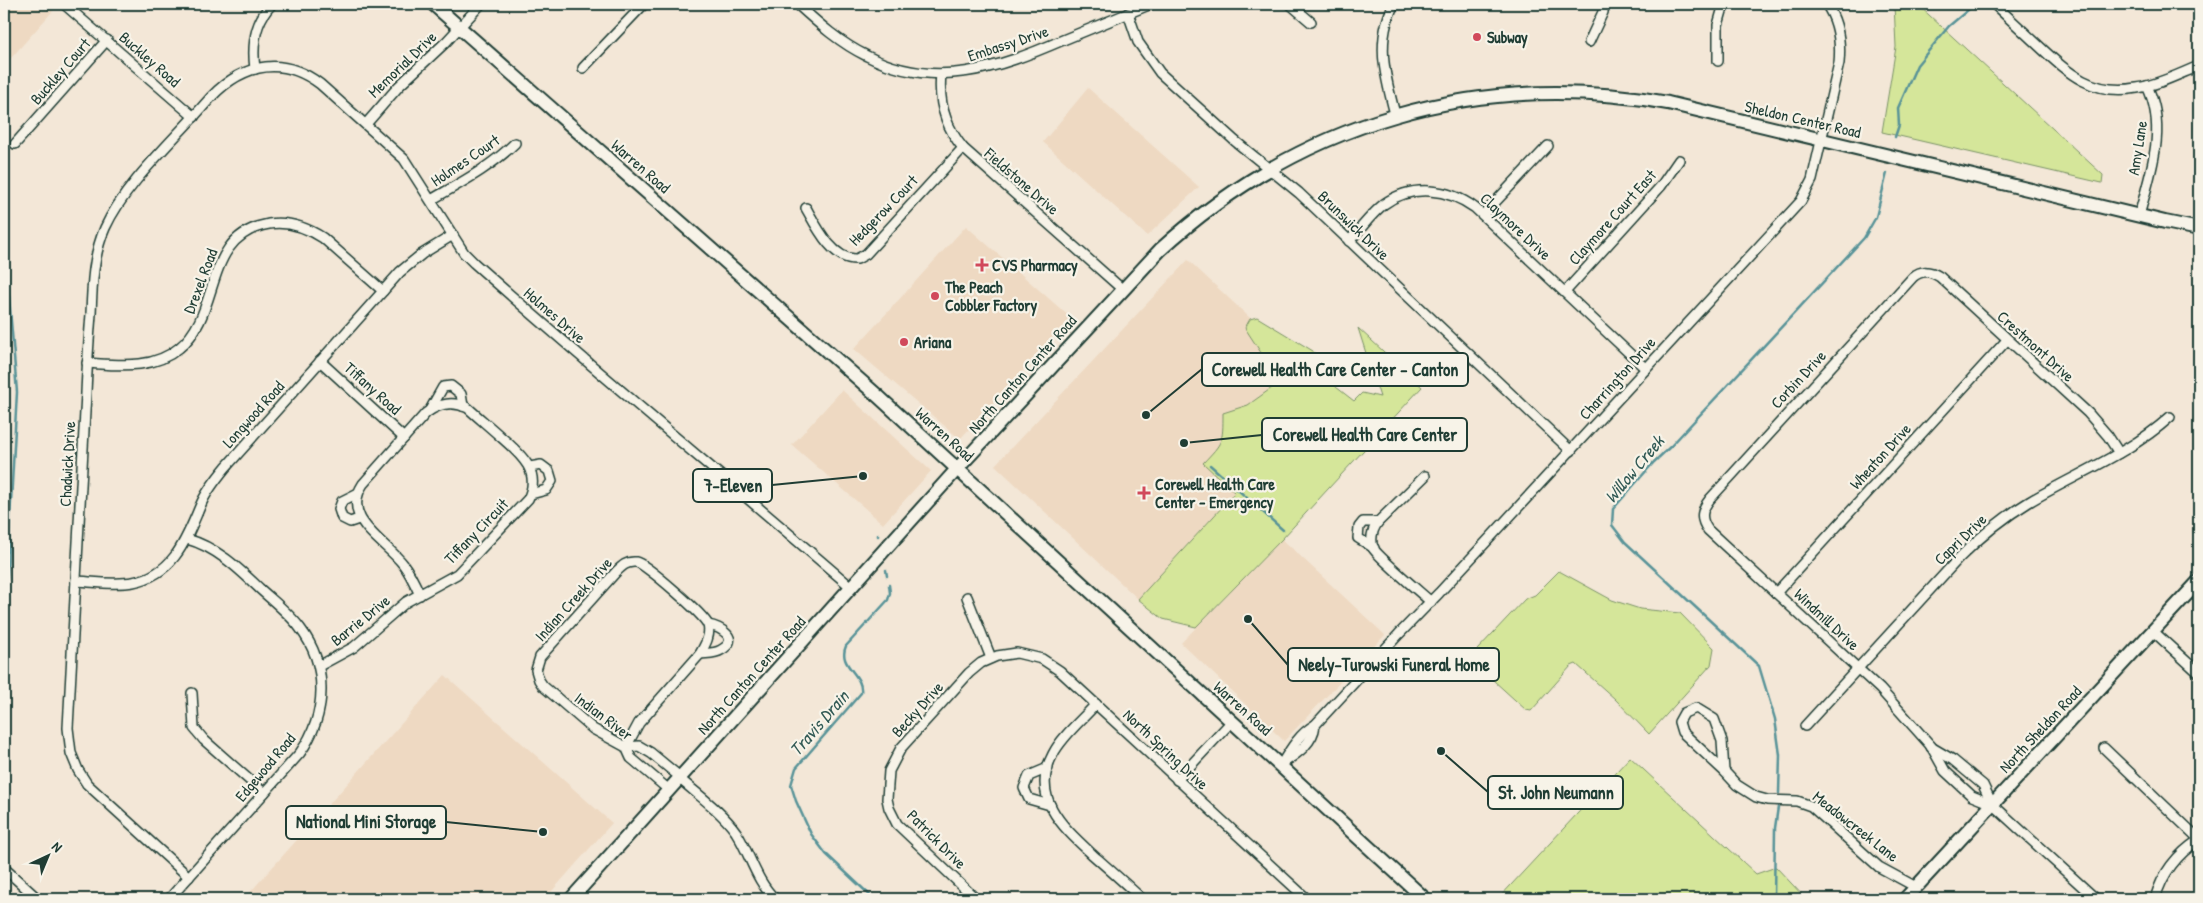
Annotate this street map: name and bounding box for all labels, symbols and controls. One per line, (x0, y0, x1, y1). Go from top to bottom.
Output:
street label: Embassy Drive (965, 19, 1052, 66)
street label: Memorial Drive (363, 25, 441, 102)
street label: Buckley Road (115, 26, 185, 92)
place label: Subway (1487, 26, 1528, 49)
marker: Subway (1471, 31, 1483, 43)
street label: Buckley Court (25, 33, 95, 109)
street label: Sheldon Center Road (1743, 95, 1863, 143)
street label: Amy Lane (2122, 119, 2152, 177)
street label: Holmes Court (426, 129, 504, 191)
street label: Warren Road (607, 134, 675, 198)
street label: Fieldstone Drive (979, 142, 1064, 220)
street label: Claymore Court East (1563, 164, 1661, 270)
street label: Hedgerow Court (844, 169, 923, 250)
street label: Brunswick Drive (1313, 185, 1395, 265)
street label: Claymore Drive (1476, 187, 1557, 265)
street label: Drexel Road (178, 245, 222, 317)
place label: CVS Pharmacy (992, 254, 1078, 277)
marker: CVS Pharmacy (976, 259, 988, 271)
place label: The Peach Cobbler Factory (944, 276, 1037, 317)
street label: Holmes Drive (519, 282, 591, 348)
marker: The Peach Cobbler Factory (929, 290, 941, 302)
street label: Crestmont Drive (1993, 305, 2080, 387)
street label: North Canton Center Road (963, 310, 1081, 438)
place label: Ariana (914, 331, 952, 353)
street label: Charrington Drive (1574, 331, 1661, 424)
marker: Ariana (898, 336, 910, 348)
street label: Corbin Drive (1765, 344, 1831, 413)
callout: Corewell Health Care Center - Canton (1202, 353, 1468, 386)
street label: Tiffany Road (340, 357, 406, 419)
text: Corewell Health Care Center - Canton (1212, 357, 1458, 382)
street label: Longwood Road (217, 376, 289, 452)
street label: Warren Road (911, 402, 979, 466)
callout: Corewell Health Care Center (1262, 418, 1467, 451)
street label: Wheaton Drive (1844, 418, 1916, 494)
street label: Chadwick Drive (54, 420, 80, 507)
text: Corewell Health Care Center (1273, 422, 1457, 447)
water label: Willow Creek (1598, 429, 1671, 508)
callout: 7-Eleven (693, 469, 772, 502)
text: 7-Eleven (703, 473, 762, 498)
place label: Corewell Health Care Center - Emergency (1155, 473, 1276, 514)
marker: Corewell Health Care Center - Emergency (1137, 486, 1151, 500)
street label: Tiffany Circuit (439, 493, 513, 569)
street label: Capri Drive (1929, 508, 1992, 570)
street label: Indian Creek Drive (529, 552, 617, 646)
street label: Windmill Drive (1789, 583, 1865, 655)
street label: Barrie Drive (326, 589, 395, 651)
street label: North Canton Center Road (692, 611, 810, 739)
callout: Neely-Turowski Funeral Home (1288, 648, 1499, 681)
text: Neely-Turowski Funeral Home (1298, 652, 1491, 678)
street label: Becky Drive (886, 676, 948, 742)
street label: Warren Road (1209, 676, 1277, 740)
street label: North Sheldon Road (1994, 681, 2086, 777)
water label: Travis Drain (784, 683, 856, 761)
street label: Indian River (570, 687, 638, 745)
street label: North Spring Drive (1119, 704, 1214, 795)
street label: Edgewood Road (230, 728, 300, 806)
callout: St. John Neumann (1488, 776, 1623, 809)
text: St. John Neumann (1498, 780, 1614, 805)
street label: Meadowcreek Lane (1808, 785, 1904, 867)
street label: Patrick Drive (902, 804, 972, 874)
callout: National Mini Storage (286, 806, 446, 839)
text: National Mini Storage (296, 809, 437, 835)
north arrow (22, 830, 72, 880)
text: N (48, 837, 67, 856)

